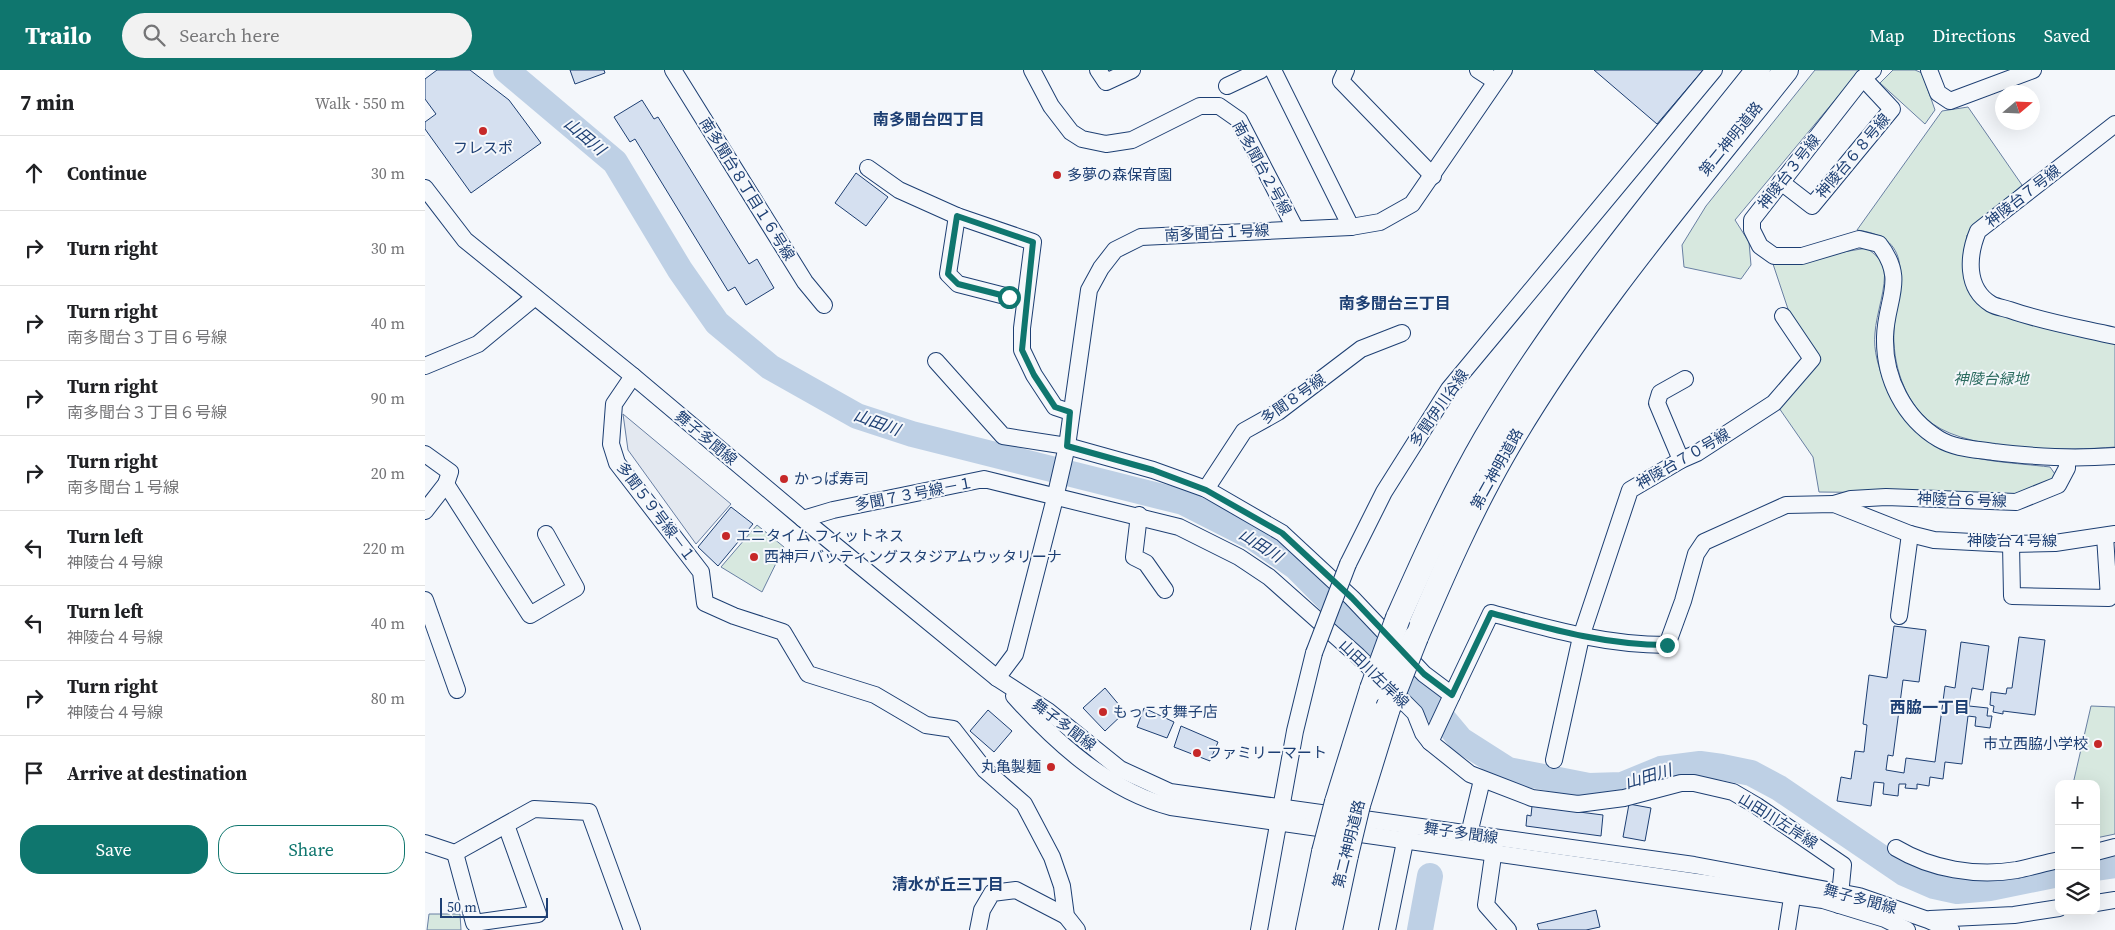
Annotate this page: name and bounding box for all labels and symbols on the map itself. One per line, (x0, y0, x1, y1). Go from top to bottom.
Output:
north arrow (1995, 85, 2040, 130)
street label: 第二神明道路 (1694, 97, 1767, 180)
district label: 南多聞台四丁目 (873, 108, 985, 130)
street label: 神陵台６８号線 (1811, 109, 1894, 203)
water label: 山田川 (560, 112, 612, 161)
street label: 南多聞台８丁目１６号線 (695, 113, 800, 264)
street label: 南多聞台２号線 (1228, 117, 1297, 219)
marker: フレスポ (477, 125, 489, 137)
street label: 神陵台３号線 (1753, 130, 1825, 214)
place label: フレスポ (453, 137, 513, 158)
street label: 神陵台７号線 (1981, 160, 2065, 232)
place label: 多夢の森保育園 (1067, 164, 1172, 185)
marker: 多夢の森保育園 (1051, 169, 1063, 181)
street label: 南多聞台１号線 (1164, 219, 1270, 246)
route start (998, 286, 1021, 309)
district label: 南多聞台三丁目 (1339, 292, 1451, 314)
street label: 多聞伊川谷線 (1404, 365, 1473, 451)
street label: 多聞８号線 (1256, 368, 1329, 429)
park label: 神陵台緑地 (1953, 368, 2030, 389)
water label: 山田川 (851, 403, 905, 441)
street label: 舞子多聞線 (671, 405, 742, 470)
street label: 神陵台７０号線 (1632, 423, 1733, 494)
street label: 第二神明道路 (1466, 424, 1528, 513)
street label: 多聞５９号線－１ (612, 457, 701, 566)
place label: かっぱ寿司 (794, 468, 869, 489)
street label: 多聞７３号線－１ (853, 472, 975, 515)
marker: かっぱ寿司 (778, 473, 790, 485)
street label: 神陵台６号線 (1917, 487, 2007, 512)
water label: 山田川 (1235, 523, 1289, 568)
place label: エニタイム フィットネス (736, 525, 904, 546)
marker: エニタイム フィットネス (720, 530, 732, 542)
street label: 神陵台４号線 (1967, 530, 2057, 551)
place label: 西神戸バッティングスタジアムウッタリーナ (764, 546, 1062, 567)
marker: 西神戸バッティングスタジアムウッタリーナ (748, 551, 760, 563)
route end (1656, 634, 1679, 657)
street label: 山田川左岸線 (1335, 635, 1414, 712)
street label: 舞子多聞線 (1028, 694, 1101, 756)
district label: 西脇一丁目 (1890, 696, 1970, 718)
place label: もっこす舞子店 (1113, 701, 1218, 722)
marker: もっこす舞子店 (1097, 706, 1109, 718)
place label: 市立西脇小学校 (1983, 733, 2088, 754)
marker: 市立西脇小学校 (2092, 738, 2104, 750)
place label: ファミリーマート (1207, 742, 1327, 763)
marker: ファミリーマート (1191, 747, 1203, 759)
place label: 丸亀製麺 (981, 756, 1041, 777)
water label: 山田川 (1622, 758, 1676, 794)
marker: 丸亀製麺 (1045, 761, 1057, 773)
street label: 山田川左岸線 (1735, 788, 1822, 853)
street label: 第二神明道路 (1327, 798, 1370, 890)
street label: 舞子多聞線 (1422, 817, 1500, 848)
district label: 清水が丘三丁目 (892, 873, 1004, 895)
street label: 舞子多聞線 (1821, 879, 1899, 918)
scale bar (440, 895, 547, 918)

